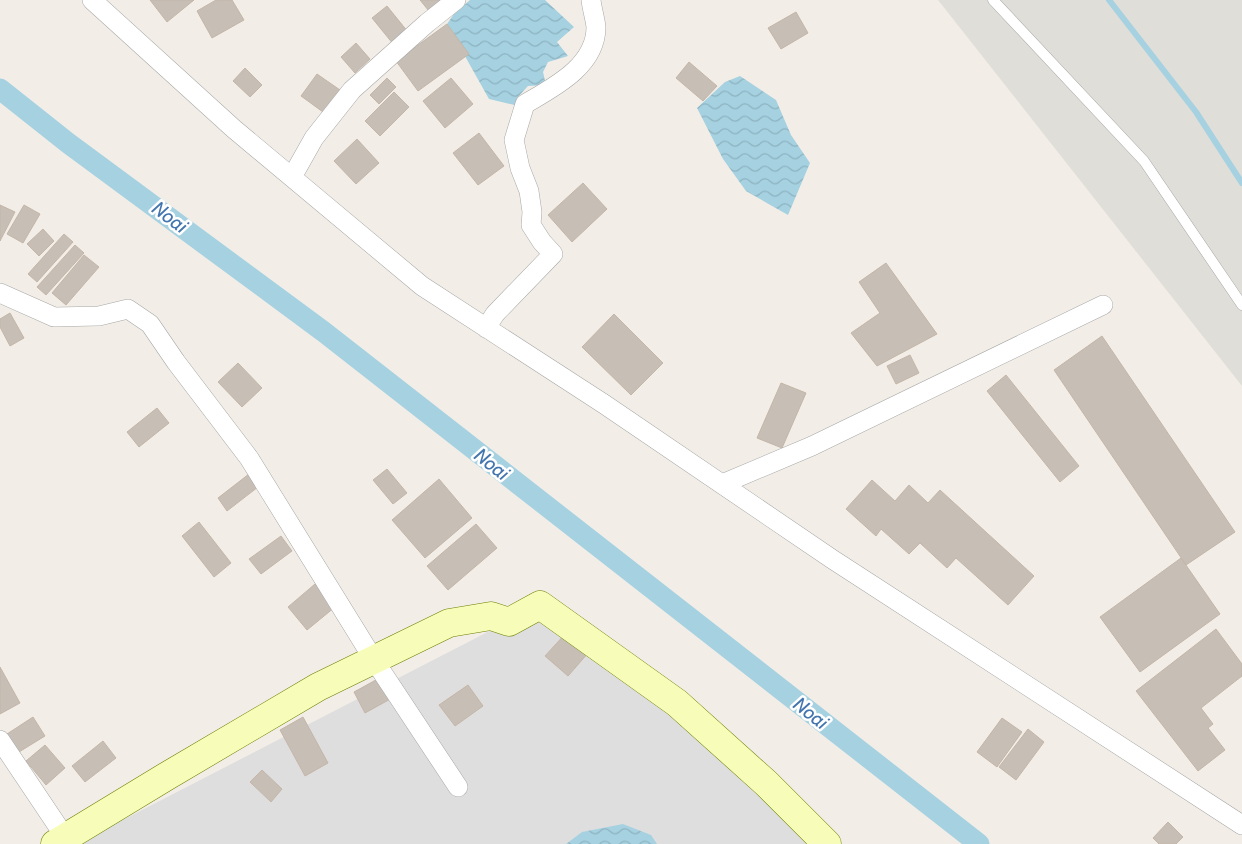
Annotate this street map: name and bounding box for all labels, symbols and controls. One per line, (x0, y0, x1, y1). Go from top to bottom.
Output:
water label: Noai (148, 196, 193, 239)
water label: Noai (470, 443, 515, 486)
water label: Noai (789, 692, 834, 735)

